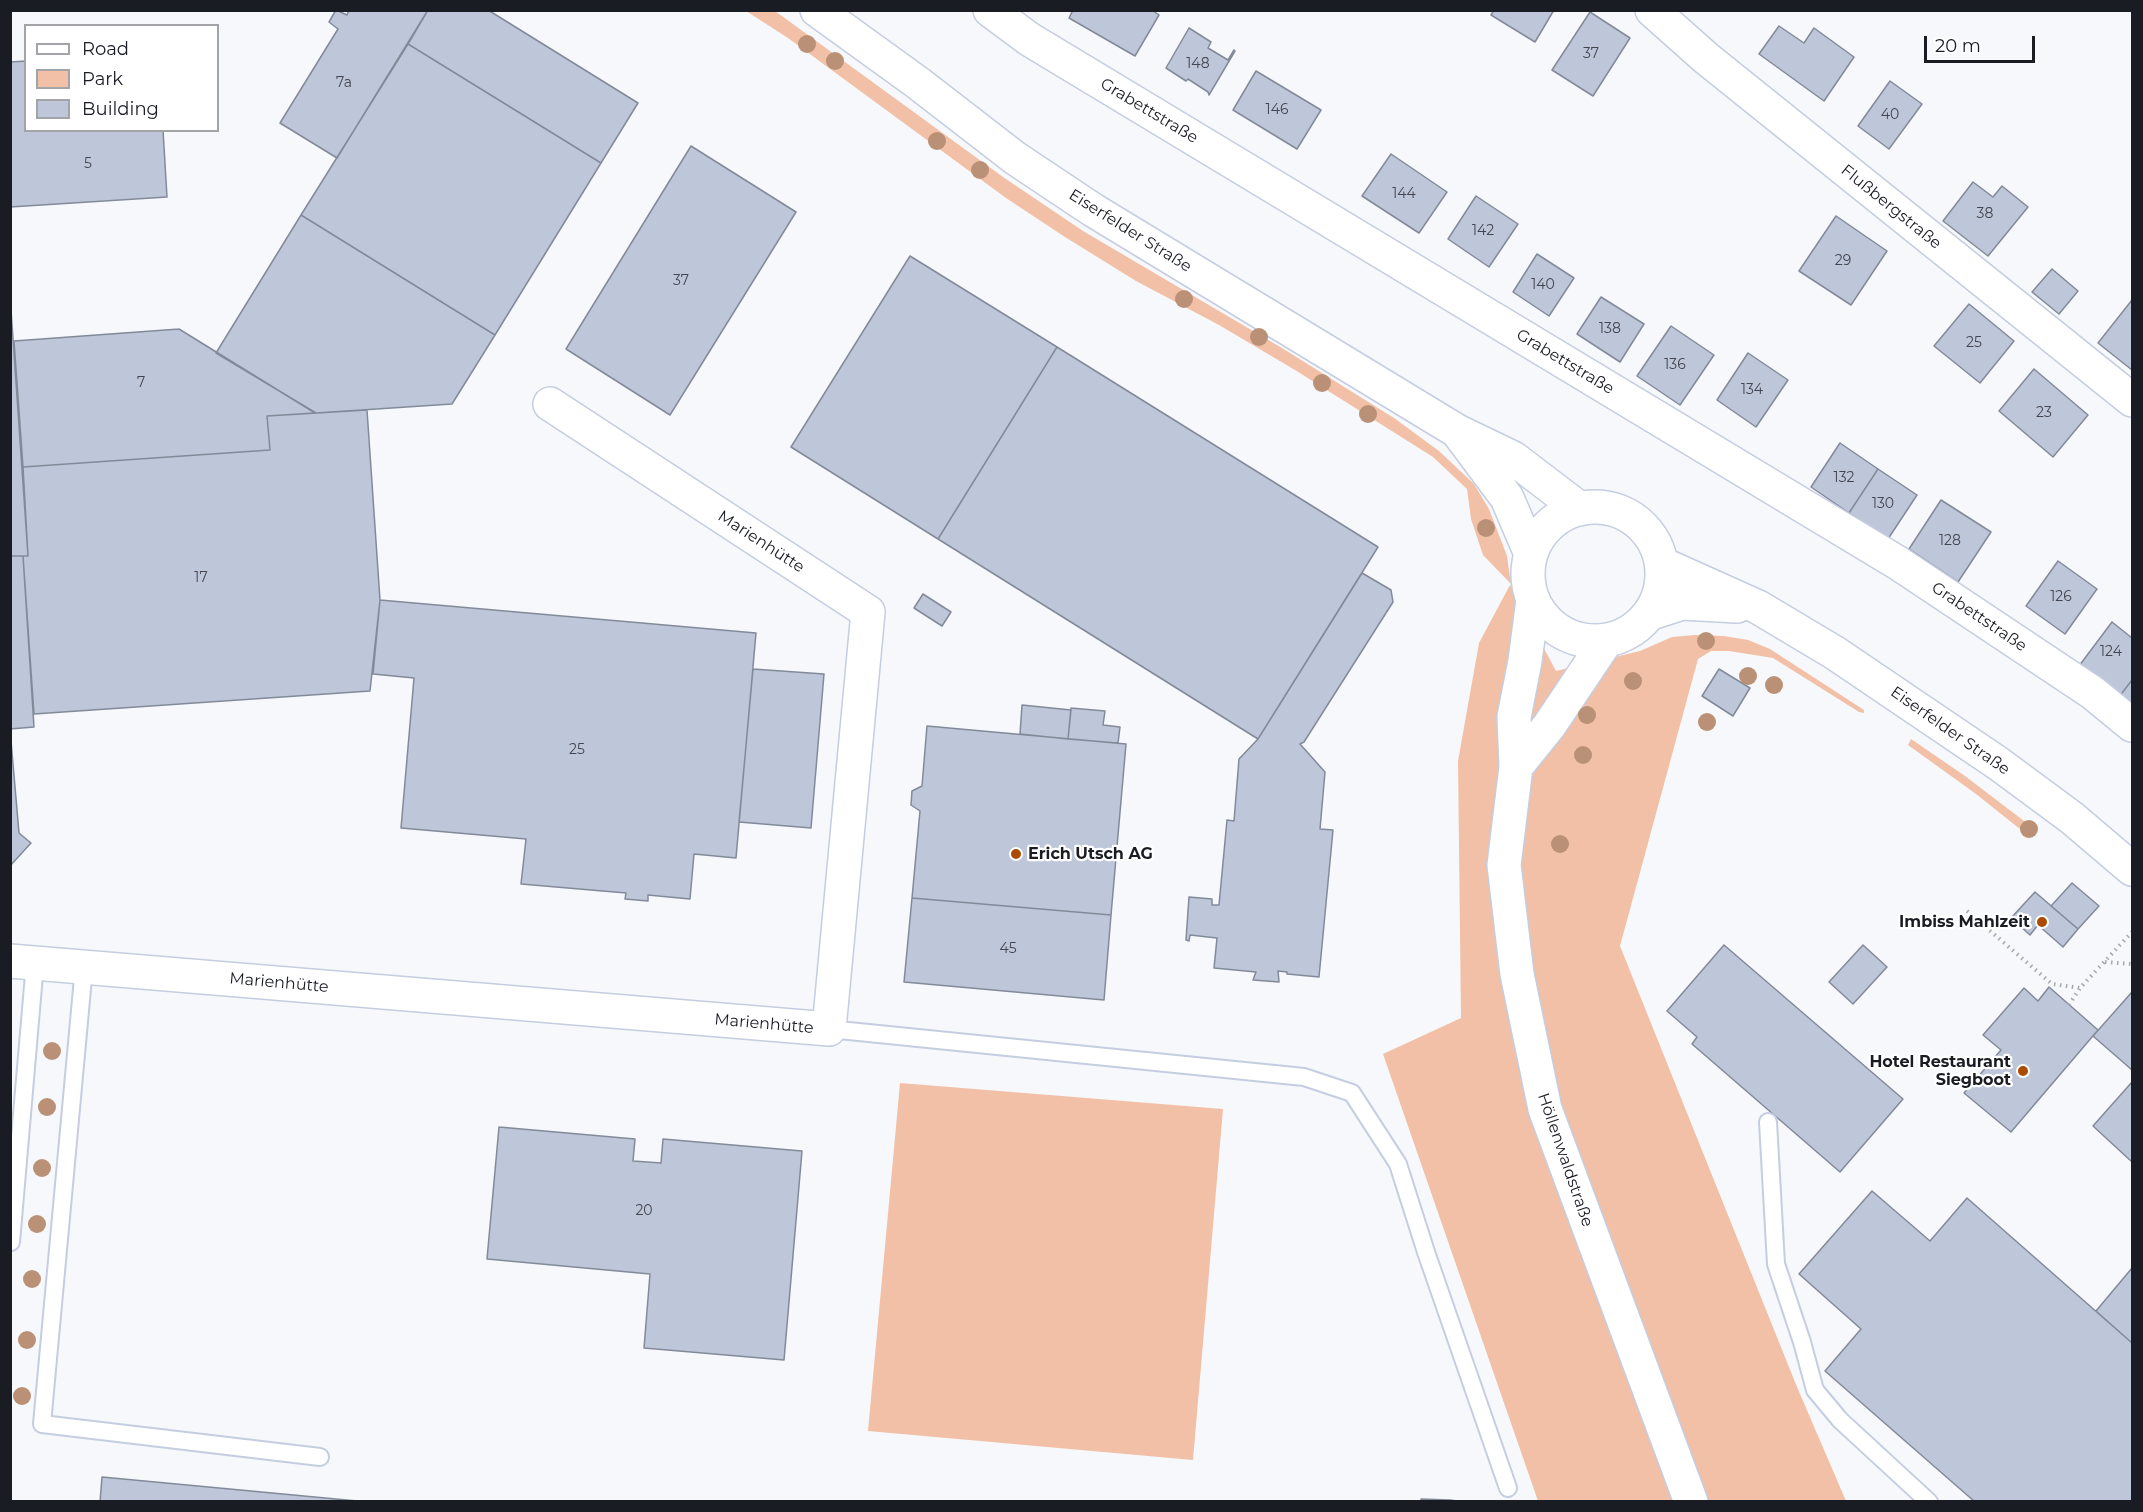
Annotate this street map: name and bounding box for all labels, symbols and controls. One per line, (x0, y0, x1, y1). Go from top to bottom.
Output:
legend (24, 24, 219, 132)
scale bar (1927, 24, 2038, 62)
text: 20 m (1935, 35, 1981, 57)
text: Road (82, 38, 129, 60)
house number: 37 (1583, 46, 1599, 62)
house number: 148 (1186, 56, 1210, 72)
text: Park (82, 68, 123, 90)
street label: Grabettstraße (1097, 74, 1201, 148)
house number: 7a (336, 75, 352, 91)
text: Building (82, 98, 159, 120)
house number: 146 (1266, 102, 1288, 118)
house number: 40 (1881, 107, 1899, 123)
house number: 5 (84, 156, 92, 172)
street label: Flußbergstraße (1837, 161, 1945, 253)
street label: Eiserfelder Straße (1065, 185, 1195, 277)
house number: 144 (1392, 186, 1416, 202)
house number: 38 (1977, 206, 1993, 222)
house number: 142 (1472, 223, 1494, 239)
house number: 29 (1835, 253, 1851, 269)
house number: 37 (673, 273, 689, 289)
house number: 140 (1531, 277, 1555, 293)
house number: 138 (1599, 321, 1621, 337)
street label: Grabettstraße (1513, 325, 1617, 399)
house number: 25 (1966, 335, 1982, 351)
house number: 136 (1664, 357, 1686, 373)
house number: 7 (137, 375, 145, 391)
house number: 134 (1741, 382, 1763, 398)
house number: 23 (2036, 405, 2052, 421)
house number: 132 (1834, 470, 1854, 486)
house number: 130 (1872, 496, 1894, 512)
street label: Marienhütte (714, 507, 808, 577)
house number: 128 (1939, 533, 1961, 549)
house number: 17 (194, 570, 208, 586)
street label: Grabettstraße (1928, 578, 2030, 656)
house number: 126 (2050, 589, 2072, 605)
house number: 124 (2100, 644, 2122, 660)
street label: Eiserfelder Straße (1887, 683, 2013, 779)
house number: 25 (569, 742, 585, 758)
place label: Erich Utsch AG (1028, 844, 1153, 864)
marker: Erich Utsch AG (1009, 847, 1023, 861)
place label: Imbiss Mahlzeit (1899, 912, 2030, 932)
marker: Imbiss Mahlzeit (2035, 915, 2049, 929)
house number: 45 (999, 941, 1017, 957)
street label: Marienhütte (229, 969, 329, 997)
street label: Marienhütte (714, 1010, 814, 1038)
place label: Hotel Restaurant Siegboot (1869, 1052, 2011, 1090)
marker: Hotel Restaurant Siegboot (2016, 1064, 2030, 1078)
street label: Höllenwaldstraße (1533, 1091, 1597, 1229)
house number: 20 (635, 1203, 653, 1219)

